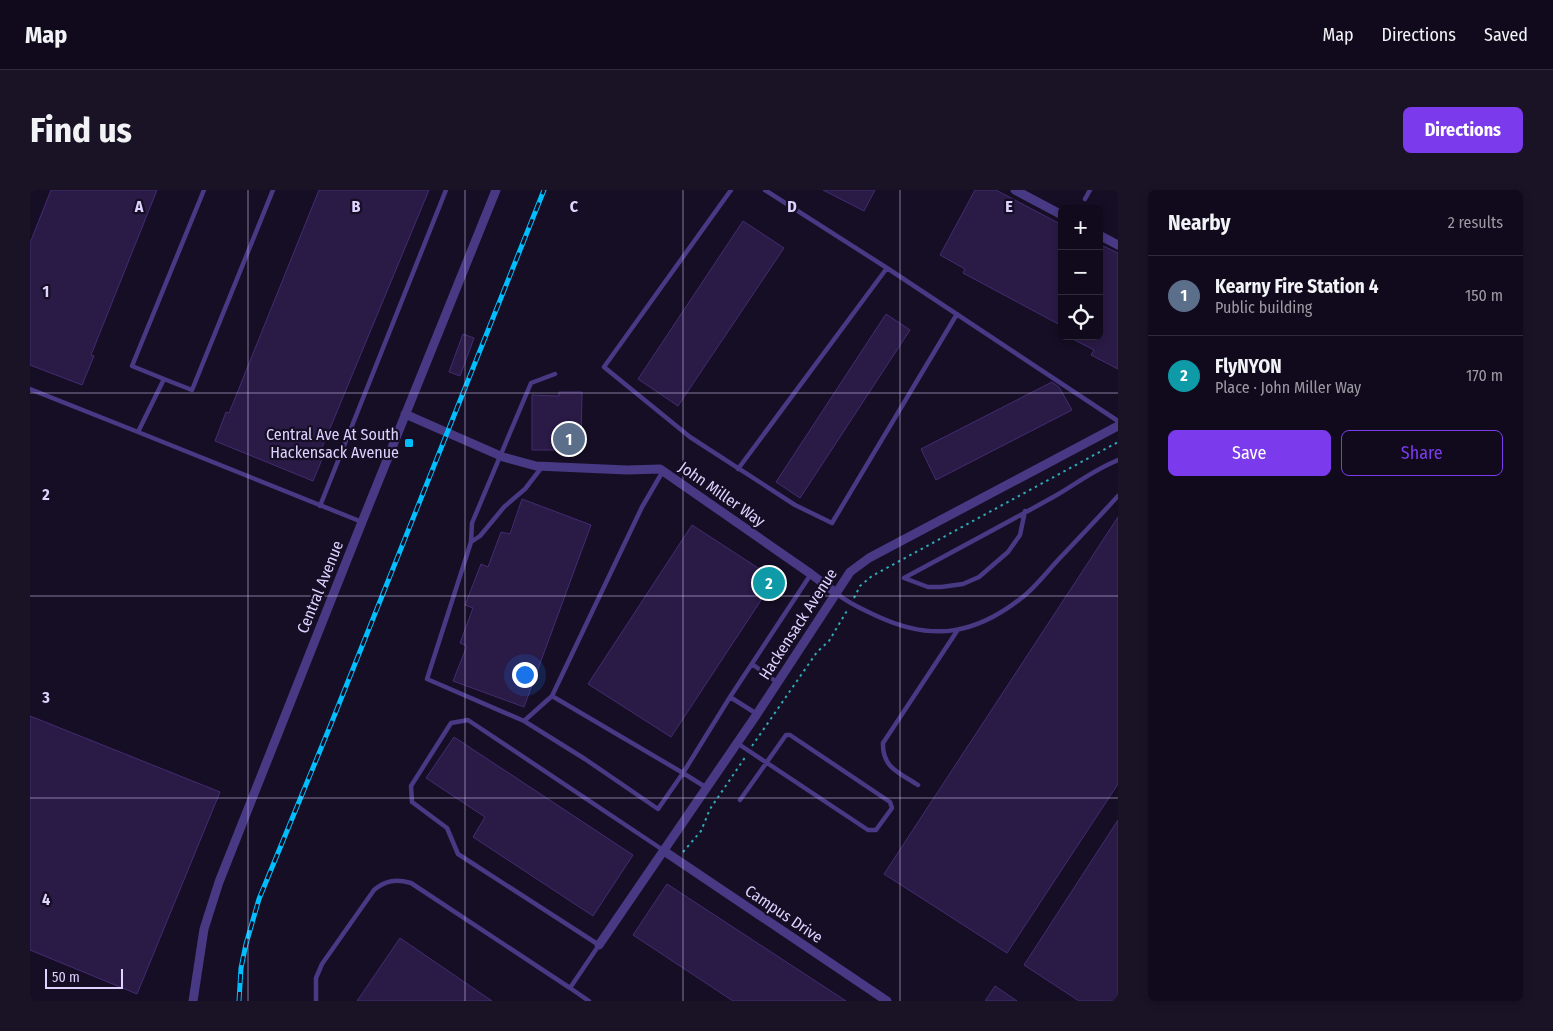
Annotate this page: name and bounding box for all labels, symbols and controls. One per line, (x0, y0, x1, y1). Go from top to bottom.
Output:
text: Map (25, 21, 67, 49)
text: Map (1322, 24, 1354, 46)
text: Directions (1382, 24, 1456, 46)
text: Saved (1484, 24, 1528, 46)
button: Directions (1403, 107, 1523, 153)
text: Find us (30, 109, 132, 151)
text: A (134, 197, 144, 216)
text: B (352, 197, 361, 216)
text: C (570, 197, 579, 216)
text: D (787, 197, 797, 216)
text: E (1005, 197, 1013, 216)
map controls (1058, 205, 1103, 340)
button: + (1058, 205, 1103, 250)
text: Nearby (1168, 210, 1230, 236)
text: 2 results (1448, 213, 1503, 232)
button: − (1058, 250, 1103, 295)
text: Kearny Fire Station 4 (1215, 275, 1379, 298)
text: 1 (43, 282, 49, 301)
text: 1 (1181, 286, 1187, 305)
text: 150 m (1465, 286, 1503, 305)
button: locate (1058, 295, 1103, 340)
text: Public building (1215, 298, 1312, 317)
text: FlyNYON (1215, 355, 1282, 378)
text: 2 (1180, 366, 1188, 385)
text: 170 m (1466, 366, 1503, 385)
text: Place · John Miller Way (1215, 378, 1361, 397)
pin: 1 (553, 420, 585, 458)
place label: Central Ave At South Hackensack Avenue (266, 425, 399, 462)
button: Save (1168, 430, 1331, 476)
button: Share (1341, 430, 1503, 476)
marker: Central Ave At South Hackensack Avenue (403, 437, 415, 449)
street label: John Miller Way (675, 457, 769, 531)
text: 2 (41, 485, 50, 504)
street label: Central Avenue (293, 538, 347, 636)
pin: 2 (753, 564, 785, 602)
street label: Hackensack Avenue (755, 565, 841, 683)
your location (512, 662, 538, 688)
text: 3 (41, 688, 50, 707)
street label: Campus Drive (742, 881, 826, 947)
text: 4 (42, 890, 50, 909)
scale bar (45, 966, 122, 989)
text: 50 m (52, 969, 80, 986)

